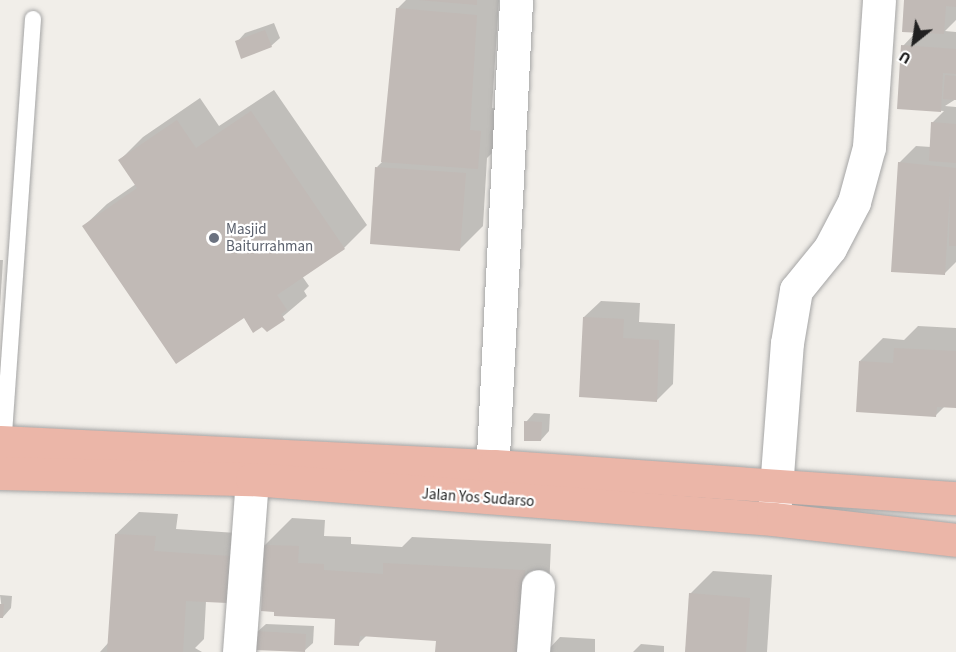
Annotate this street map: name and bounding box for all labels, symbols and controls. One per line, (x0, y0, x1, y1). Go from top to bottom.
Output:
north arrow (884, 12, 944, 72)
text: U (895, 45, 915, 70)
place label: Masjid Baiturrahman (226, 220, 313, 255)
marker: Masjid Baiturrahman (207, 231, 221, 245)
street label: Jalan Yos Sudarso (421, 485, 535, 511)

